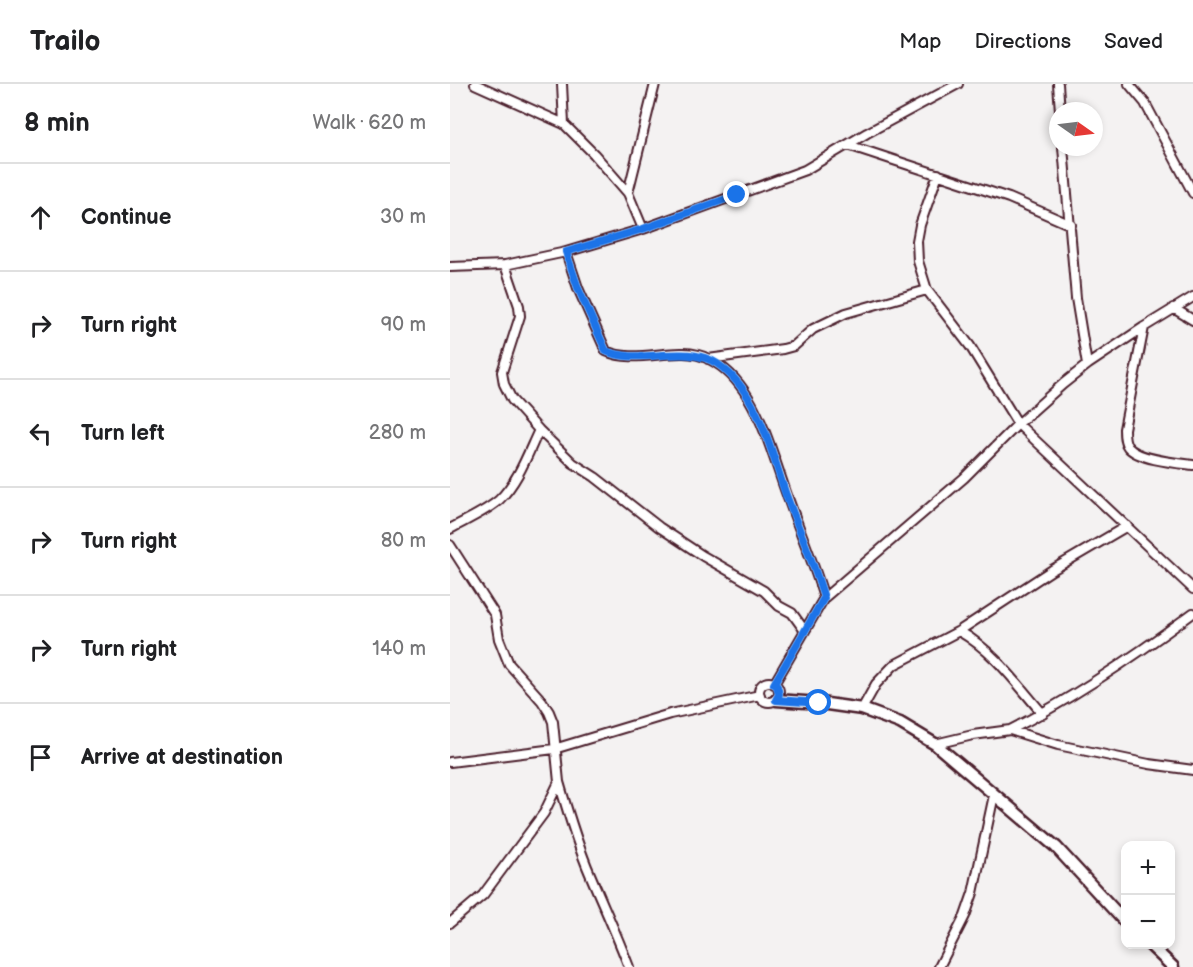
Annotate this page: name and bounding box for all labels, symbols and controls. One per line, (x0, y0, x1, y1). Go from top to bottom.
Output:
text: Trailo (30, 25, 101, 58)
text: Map (899, 29, 942, 54)
text: Directions (975, 29, 1071, 54)
text: Saved (1104, 29, 1163, 54)
north arrow (1049, 102, 1103, 156)
text: 8 min (24, 108, 90, 139)
text: Walk · 620 m (313, 111, 426, 135)
route end (723, 181, 749, 207)
icon: ahead (24, 201, 57, 234)
text: Continue (81, 204, 171, 231)
text: 30 m (380, 205, 426, 229)
icon: right (24, 309, 57, 342)
text: Turn right (81, 312, 177, 339)
text: 90 m (381, 313, 426, 337)
icon: left (24, 417, 57, 450)
text: Turn left (81, 420, 165, 447)
text: 280 m (369, 421, 426, 445)
icon: right (24, 525, 57, 558)
text: Turn right (81, 528, 177, 555)
text: 80 m (381, 529, 426, 553)
icon: right (24, 633, 57, 666)
text: Turn right (81, 636, 177, 663)
text: 140 m (372, 637, 426, 661)
route start (805, 689, 831, 715)
icon: arrive (24, 741, 57, 774)
text: Arrive at destination (81, 744, 283, 771)
map controls (1121, 841, 1175, 949)
button: + (1121, 841, 1175, 895)
button: − (1121, 895, 1175, 949)

